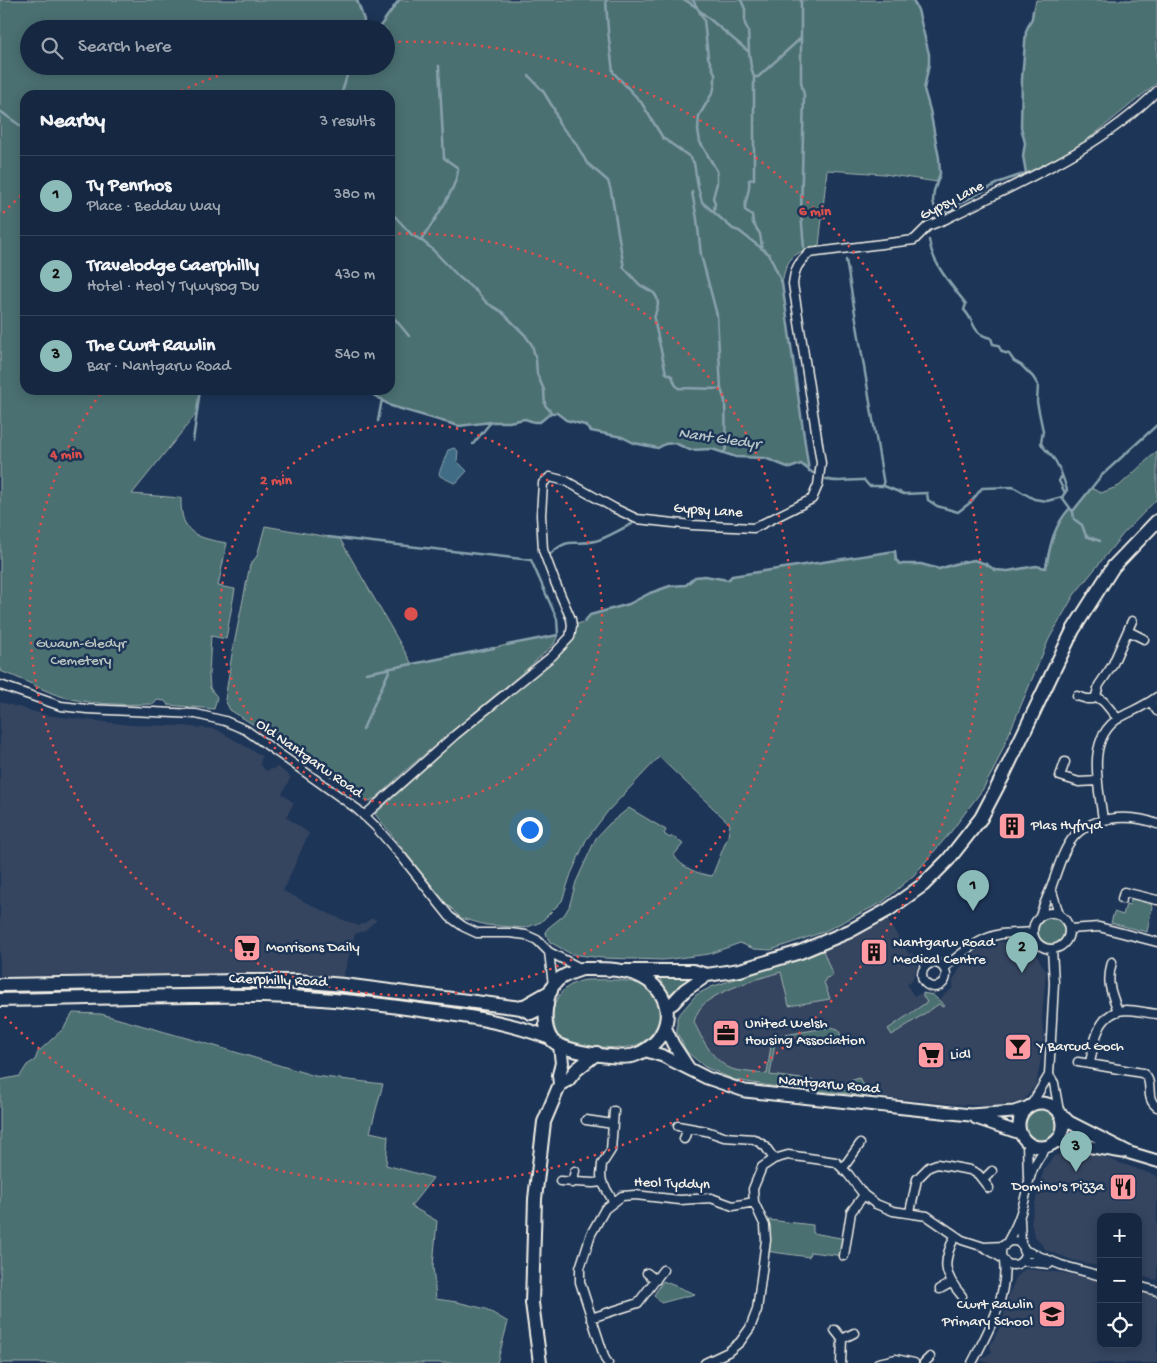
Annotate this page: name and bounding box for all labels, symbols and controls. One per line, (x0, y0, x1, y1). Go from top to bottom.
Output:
search box (20, 20, 395, 75)
icon: search (38, 34, 66, 62)
text: Search here (78, 36, 172, 59)
text: Nearby (40, 110, 105, 135)
text: 3 results (320, 113, 375, 132)
text: Ty Penrhos (87, 175, 171, 198)
street label: Gypsy Lane (917, 177, 987, 225)
text: 1 (53, 186, 59, 205)
text: 380 m (334, 186, 375, 205)
text: Place · Beddau Way (87, 198, 220, 217)
text: 6 min (799, 203, 832, 221)
text: Travelodge Caerphilly (87, 255, 259, 278)
text: 2 (52, 266, 60, 285)
text: 430 m (335, 266, 375, 285)
text: Hotel · Heol Y Tywysog Du (87, 278, 259, 297)
text: The Cwrt Rawlin (87, 335, 215, 358)
text: 3 (52, 346, 60, 365)
text: 540 m (335, 346, 375, 365)
text: Bar · Nantgarw Road (87, 358, 231, 377)
water label: Nant Gledyr (677, 425, 764, 456)
text: 4 min (49, 446, 83, 464)
text: 2 min (260, 472, 293, 490)
street label: Gypsy Lane (673, 500, 743, 522)
centre of rings (402, 605, 420, 623)
park label: Gwaun-Gledyr Cemetery (36, 635, 128, 670)
street label: Old Nantgarw Road (252, 715, 367, 803)
building icon: Plas Hyfryd (997, 811, 1027, 841)
your location (517, 817, 543, 843)
place label: Plas Hyfryd (1030, 817, 1103, 835)
pin: 1 (957, 870, 989, 911)
pin: 2 (1006, 932, 1038, 973)
supermarket icon: Morrisons Daily (232, 933, 262, 963)
place label: Nantgarw Road Medical Centre (893, 934, 996, 969)
building icon: Nantgarw Road Medical Centre (859, 937, 889, 967)
place label: Morrisons Daily (266, 939, 360, 957)
street label: Caerphilly Road (228, 970, 329, 992)
place label: United Welsh Housing Association (745, 1015, 865, 1050)
office icon: United Welsh Housing Association (711, 1018, 741, 1048)
bar icon: Y Barcud Goch (1003, 1032, 1033, 1062)
place label: Y Barcud Goch (1035, 1038, 1124, 1056)
supermarket icon: Lidl (916, 1040, 946, 1070)
place label: Lidl (950, 1046, 971, 1064)
street label: Nantgarw Road (778, 1072, 882, 1098)
pin: 3 (1060, 1131, 1092, 1172)
restaurant icon: Domino's Pizza (1108, 1172, 1138, 1202)
street label: Heol Tyddyn (634, 1174, 710, 1194)
place label: Domino's Pizza (1011, 1178, 1105, 1196)
map controls (1097, 1213, 1142, 1348)
button: + (1097, 1213, 1142, 1258)
button: − (1097, 1258, 1142, 1303)
place label: Cwrt Rawlin Primary School (941, 1296, 1033, 1331)
school or university icon: Cwrt Rawlin Primary School (1037, 1299, 1067, 1329)
button: locate (1097, 1303, 1142, 1348)

